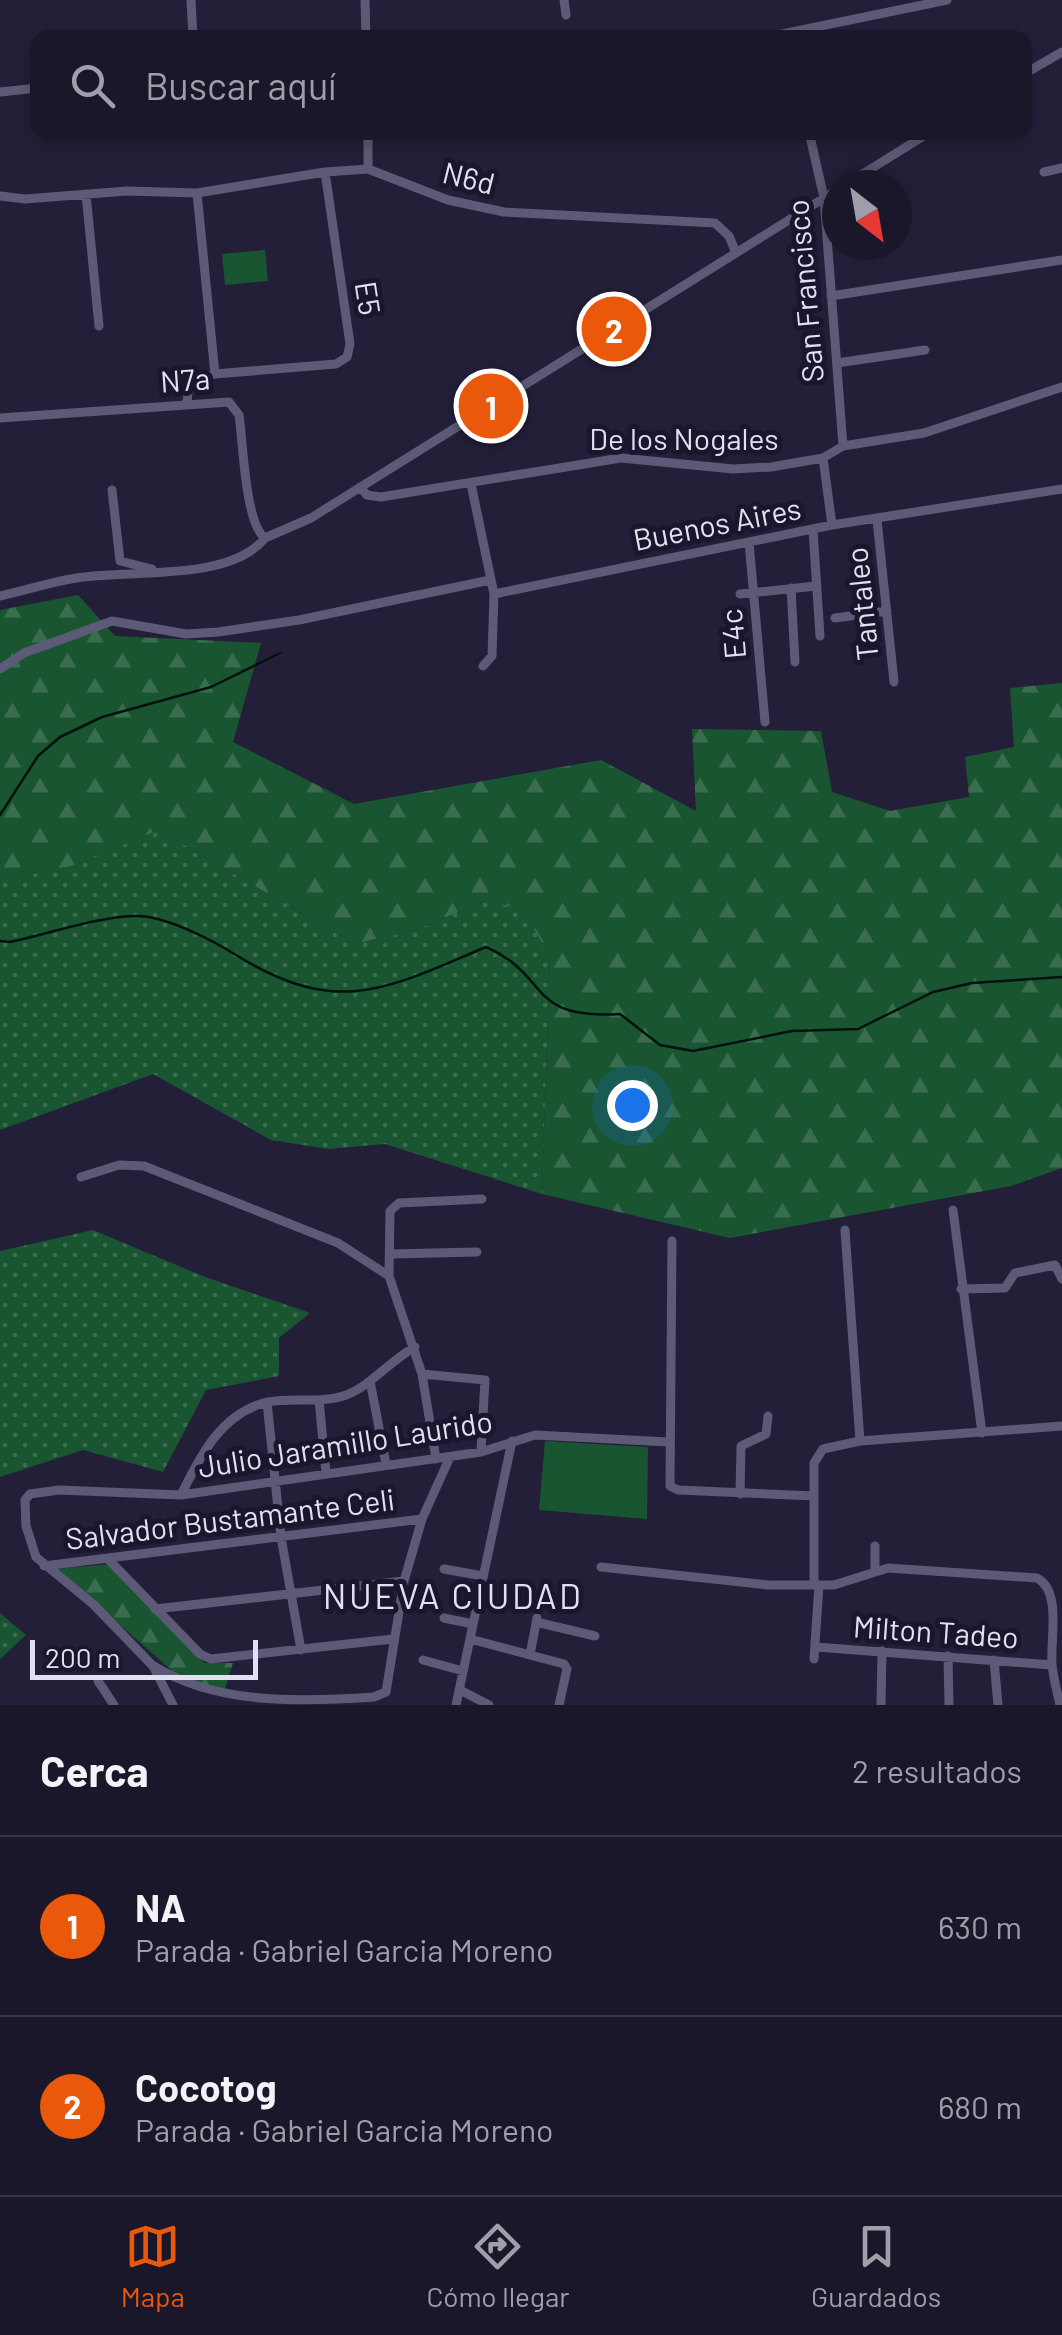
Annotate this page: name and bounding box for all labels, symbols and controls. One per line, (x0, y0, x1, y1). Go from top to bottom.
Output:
search box (30, 30, 1032, 140)
icon: search (65, 58, 120, 113)
text: Buscar aquí (145, 62, 336, 108)
street label: N6d (439, 153, 499, 201)
north arrow (822, 170, 912, 260)
street label: San Francisco (778, 198, 830, 384)
street label: E5 (349, 279, 389, 317)
pin: 2 (582, 292, 646, 366)
street label: N7a (159, 359, 211, 399)
pin: 1 (458, 368, 524, 444)
street label: De los Nogales (589, 420, 779, 456)
street label: Buenos Aires (630, 489, 804, 557)
street label: Tantaleo (837, 546, 885, 662)
street label: E4c (712, 607, 752, 661)
your location (607, 1080, 658, 1131)
street label: Julio Jaramillo Laurido (195, 1402, 495, 1484)
street label: Salvador Bustamante Celi (63, 1480, 397, 1556)
district label: NUEVA CIUDAD (323, 1574, 583, 1616)
street label: Milton Tadeo (852, 1607, 1020, 1655)
scale bar (30, 1635, 258, 1680)
text: 200 m (45, 1640, 120, 1674)
text: Cerca (40, 1745, 149, 1795)
text: 2 resultados (852, 1751, 1022, 1789)
text: NA (135, 1884, 186, 1930)
text: 1 (67, 1907, 78, 1945)
text: 630 m (938, 1907, 1022, 1945)
text: Parada · Gabriel Garcia Moreno (135, 1930, 553, 1968)
text: Cocotog (135, 2064, 277, 2110)
text: 2 (64, 2087, 81, 2125)
text: 680 m (938, 2087, 1022, 2125)
text: Parada · Gabriel Garcia Moreno (135, 2110, 553, 2148)
tab: Mapa (121, 2219, 185, 2313)
tab: Cómo llegar (426, 2219, 570, 2313)
tab: Guardados (811, 2219, 941, 2313)

